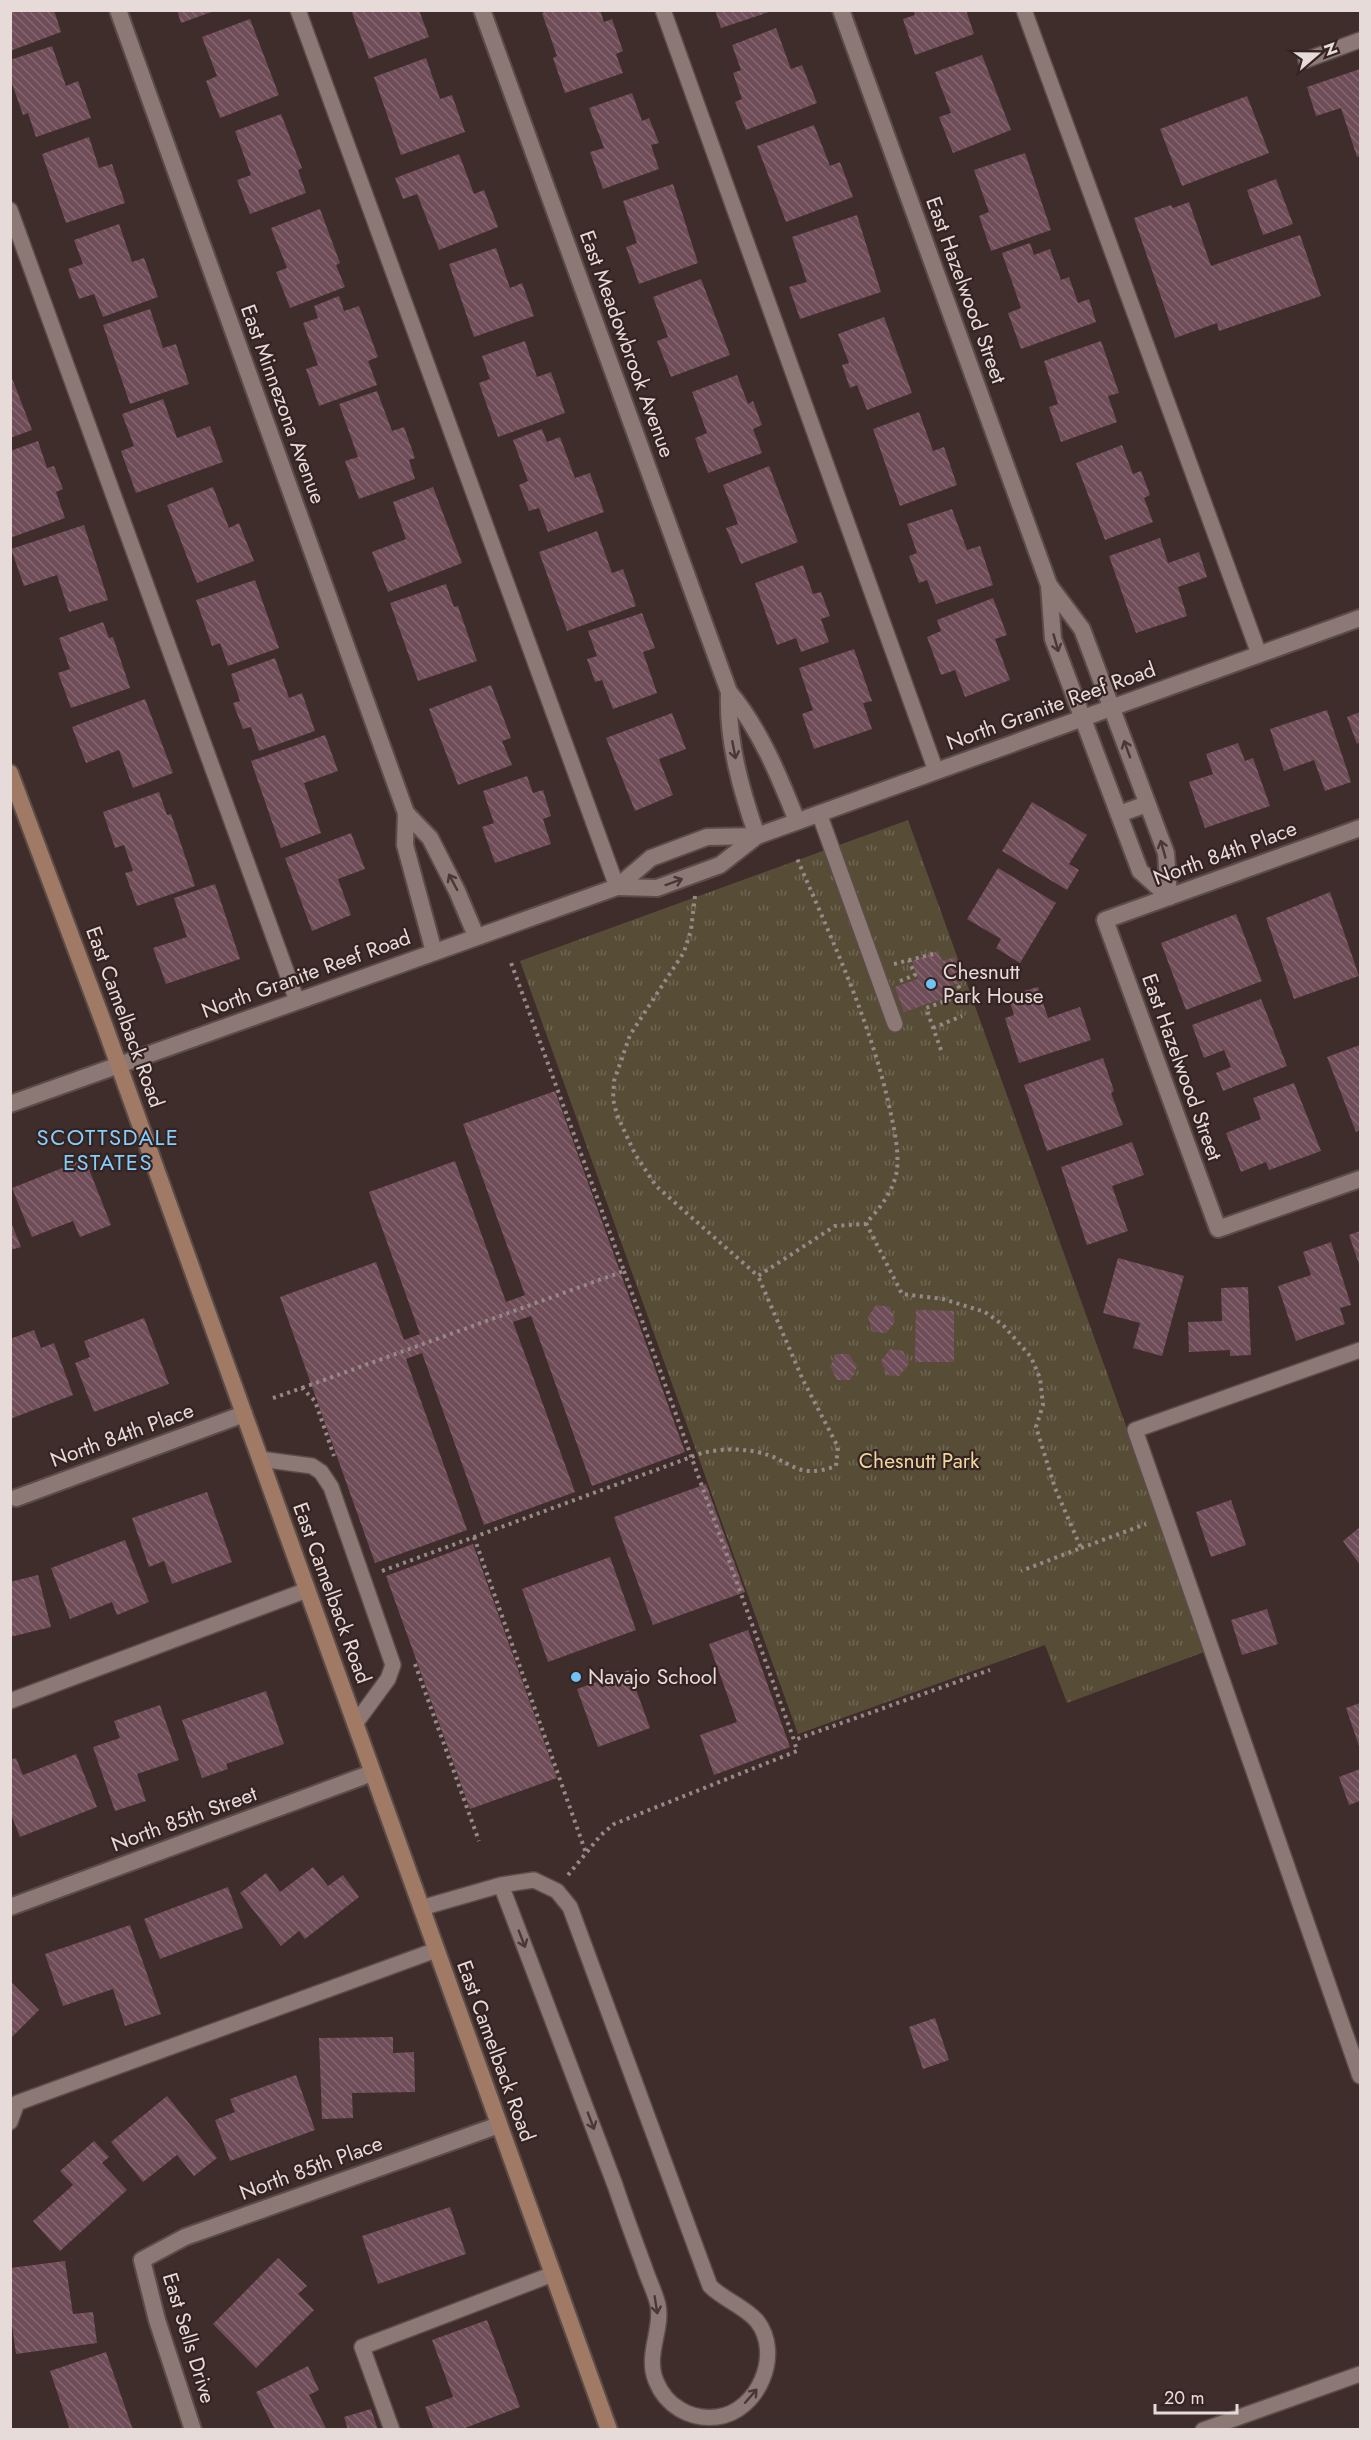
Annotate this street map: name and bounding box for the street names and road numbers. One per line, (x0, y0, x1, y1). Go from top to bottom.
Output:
street label: East Hazelwood Street (918, 192, 1014, 388)
street label: East Meadowbrook Avenue (572, 226, 682, 462)
street label: East Minnezona Avenue (233, 300, 333, 508)
street label: North Granite Reef Road (942, 654, 1160, 758)
street label: North 84th Place (1149, 813, 1301, 893)
street label: East Camelback Road (78, 922, 172, 1112)
street label: North Granite Reef Road (197, 922, 415, 1026)
street label: East Hazelwood Street (1134, 969, 1230, 1165)
street label: North 84th Place (46, 1395, 198, 1475)
street label: East Camelback Road (285, 1498, 379, 1688)
street label: North 85th Street (107, 1779, 261, 1859)
street label: East Camelback Road (449, 1956, 543, 2146)
street label: North 85th Place (235, 2128, 387, 2208)
street label: East Sells Drive (155, 2269, 223, 2407)

